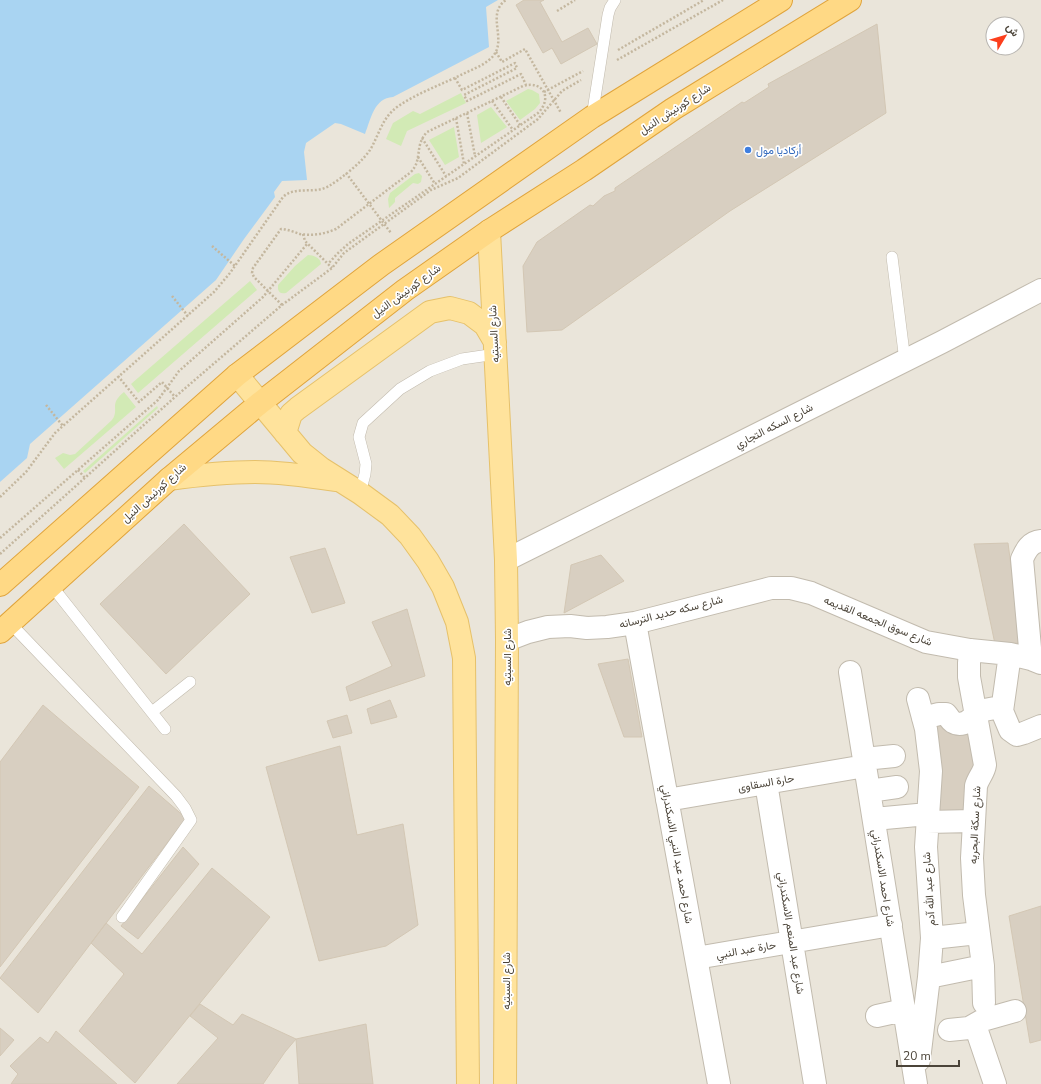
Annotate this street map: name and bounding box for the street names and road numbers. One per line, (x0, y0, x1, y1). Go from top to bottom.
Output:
street label: شارع كورنيش النيل (636, 80, 714, 138)
street label: شارع كورنيش النيل (368, 261, 444, 321)
street label: شارع السبتيه (485, 305, 503, 363)
street label: شارع السكه التجاري (732, 400, 817, 454)
street label: شارع كورنيش النيل (118, 460, 190, 526)
street label: شارع سكه حديد الترسانه (617, 592, 725, 632)
street label: شارع سوق الجمعه القديمه (822, 592, 935, 650)
street label: شارع السبتيه (500, 628, 515, 686)
street label: حارة السقاوى (737, 771, 795, 795)
street label: شارع احمد عبد النبي الاسكندراني (655, 783, 697, 925)
street label: شارع سكة البحريه (965, 785, 985, 864)
street label: شارع احمد الاسكندراني (866, 828, 898, 928)
street label: شارع عبد الله آدم (919, 851, 939, 927)
street label: شارع عبد المنعم الاسكندراني (772, 871, 808, 996)
street label: حارة عبد النبي (715, 937, 778, 965)
street label: شارع السبتيه (499, 952, 514, 1010)

